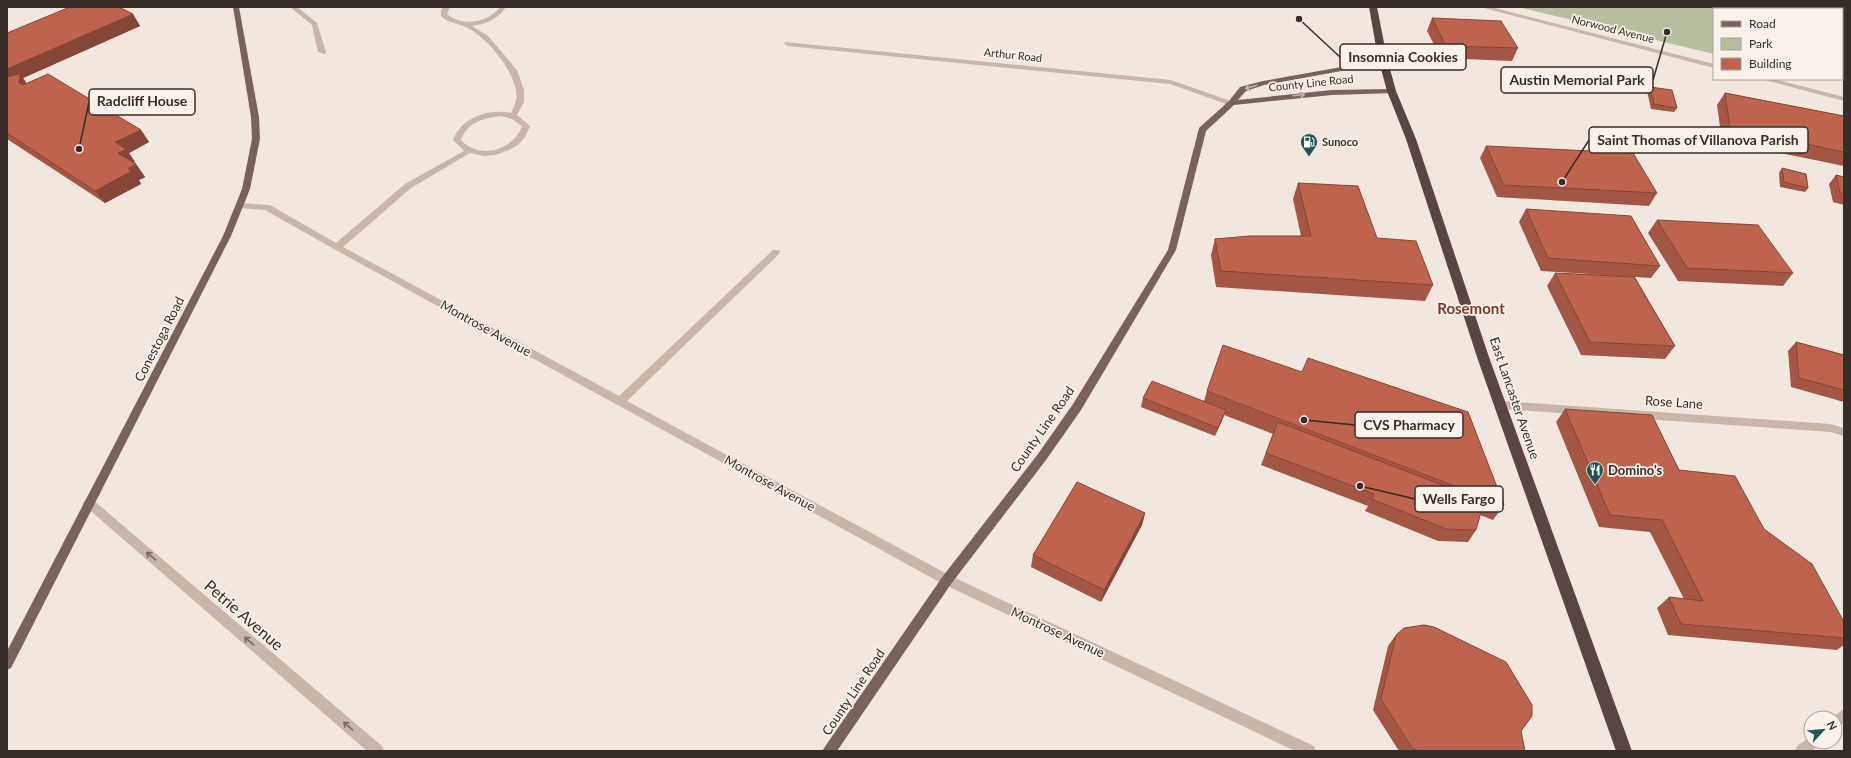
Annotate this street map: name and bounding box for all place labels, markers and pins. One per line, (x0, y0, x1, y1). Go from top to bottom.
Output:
callout: Insomnia Cookies (1340, 44, 1466, 70)
callout: Austin Memorial Park (1501, 67, 1653, 93)
callout: Radcliff House (89, 89, 195, 115)
callout: Saint Thomas of Villanova Parish (1589, 127, 1808, 153)
fuel station icon: Sunoco (1299, 132, 1319, 157)
place label: Sunoco (1322, 135, 1358, 148)
callout: CVS Pharmacy (1355, 412, 1463, 438)
restaurant icon: Domino's (1585, 460, 1605, 485)
place label: Domino's (1608, 462, 1663, 478)
callout: Wells Fargo (1415, 486, 1503, 512)

